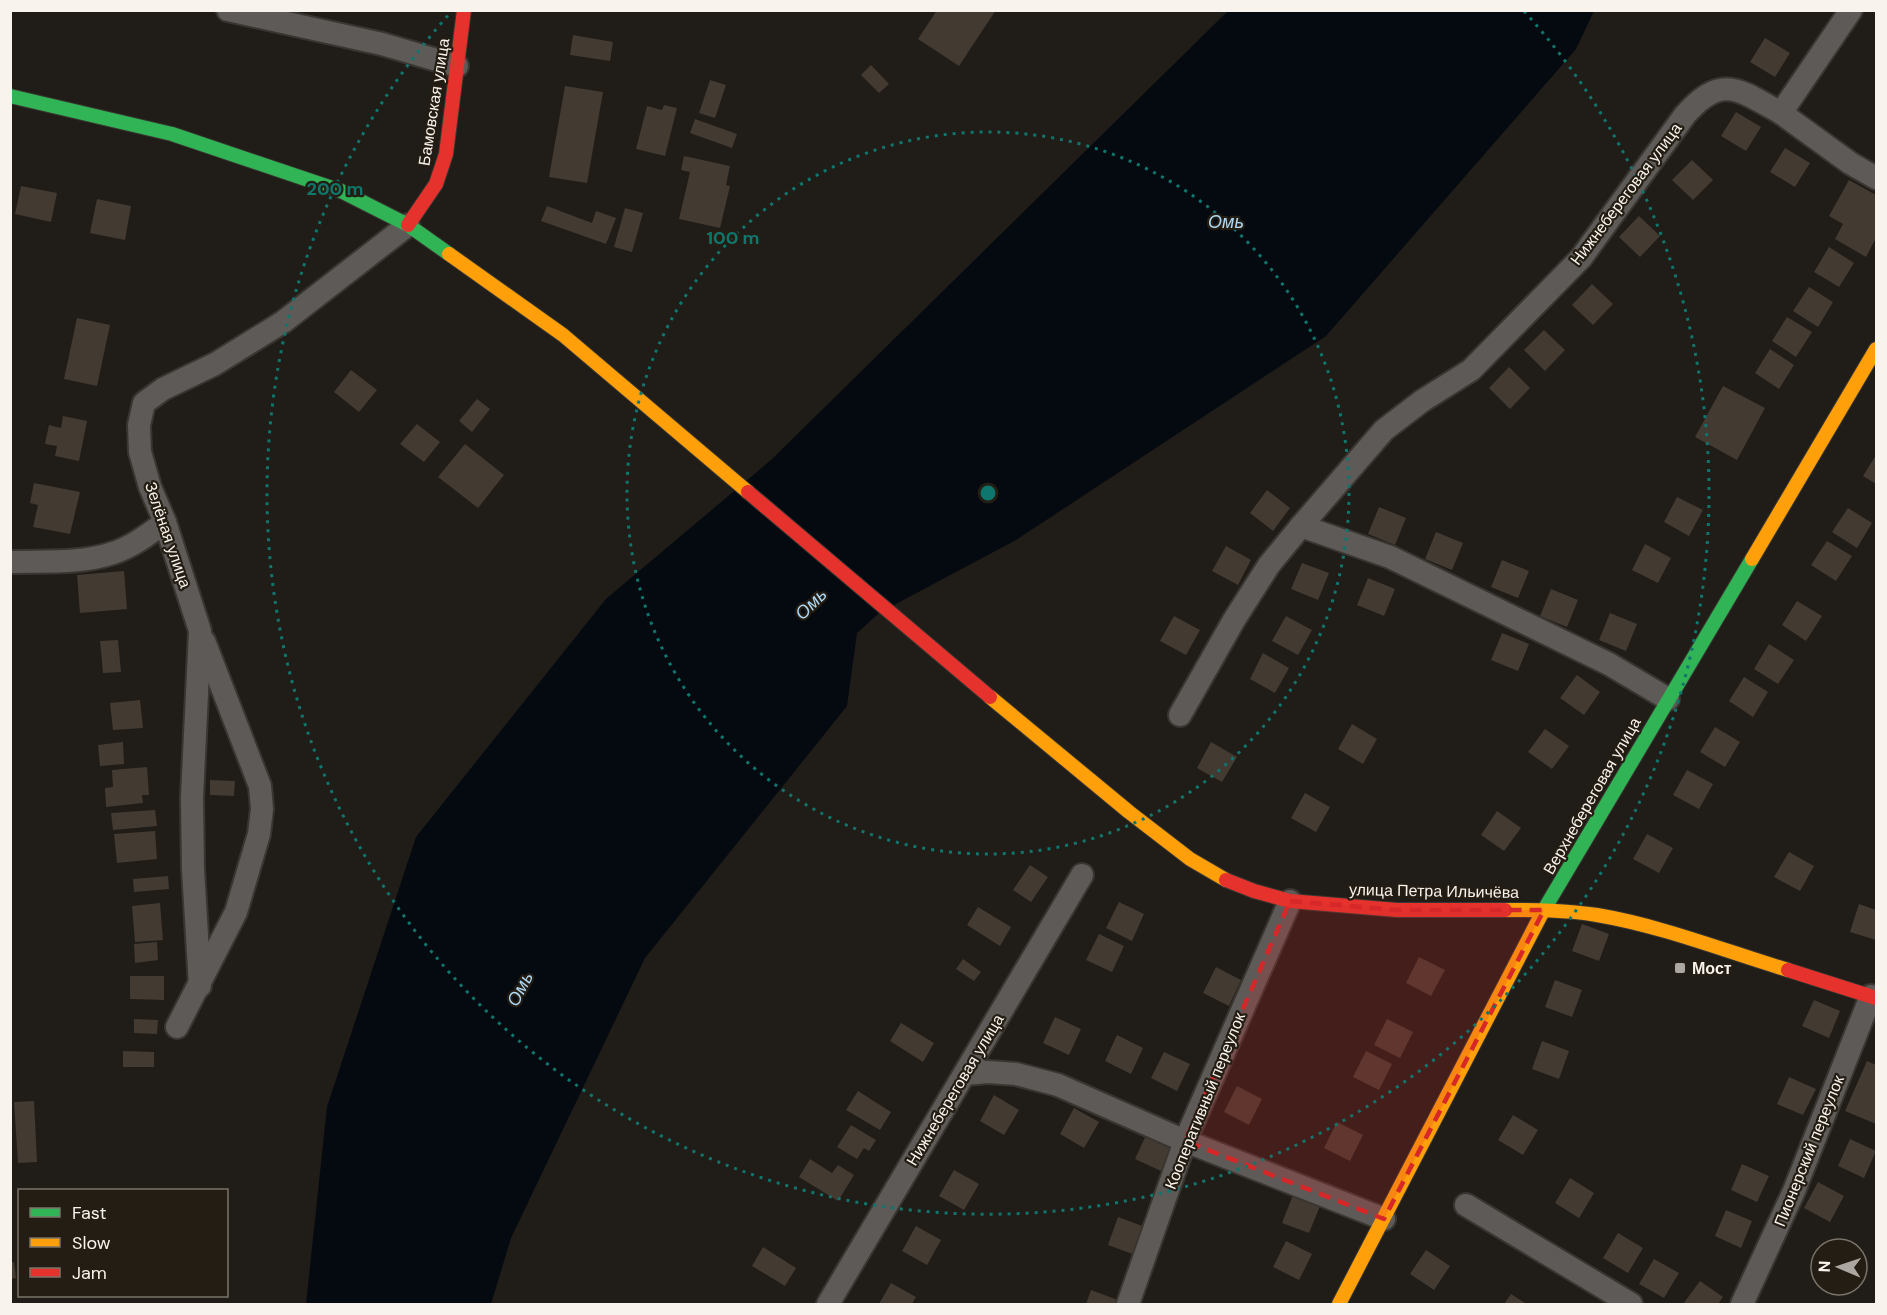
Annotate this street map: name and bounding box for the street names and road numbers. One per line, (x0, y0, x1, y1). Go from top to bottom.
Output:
street label: Бамовская улица (414, 37, 454, 167)
street label: Нижнебереговая улица (1566, 119, 1686, 269)
street label: Зелёная улица (140, 479, 196, 591)
street label: Верхнебереговая улица (1538, 714, 1646, 878)
street label: улица Петра Ильичёва (1349, 879, 1519, 903)
street label: Кооперативный переулок (1160, 1009, 1250, 1192)
street label: Нижнебереговая улица (901, 1010, 1009, 1170)
street label: Пионерский переулок (1769, 1071, 1849, 1230)

